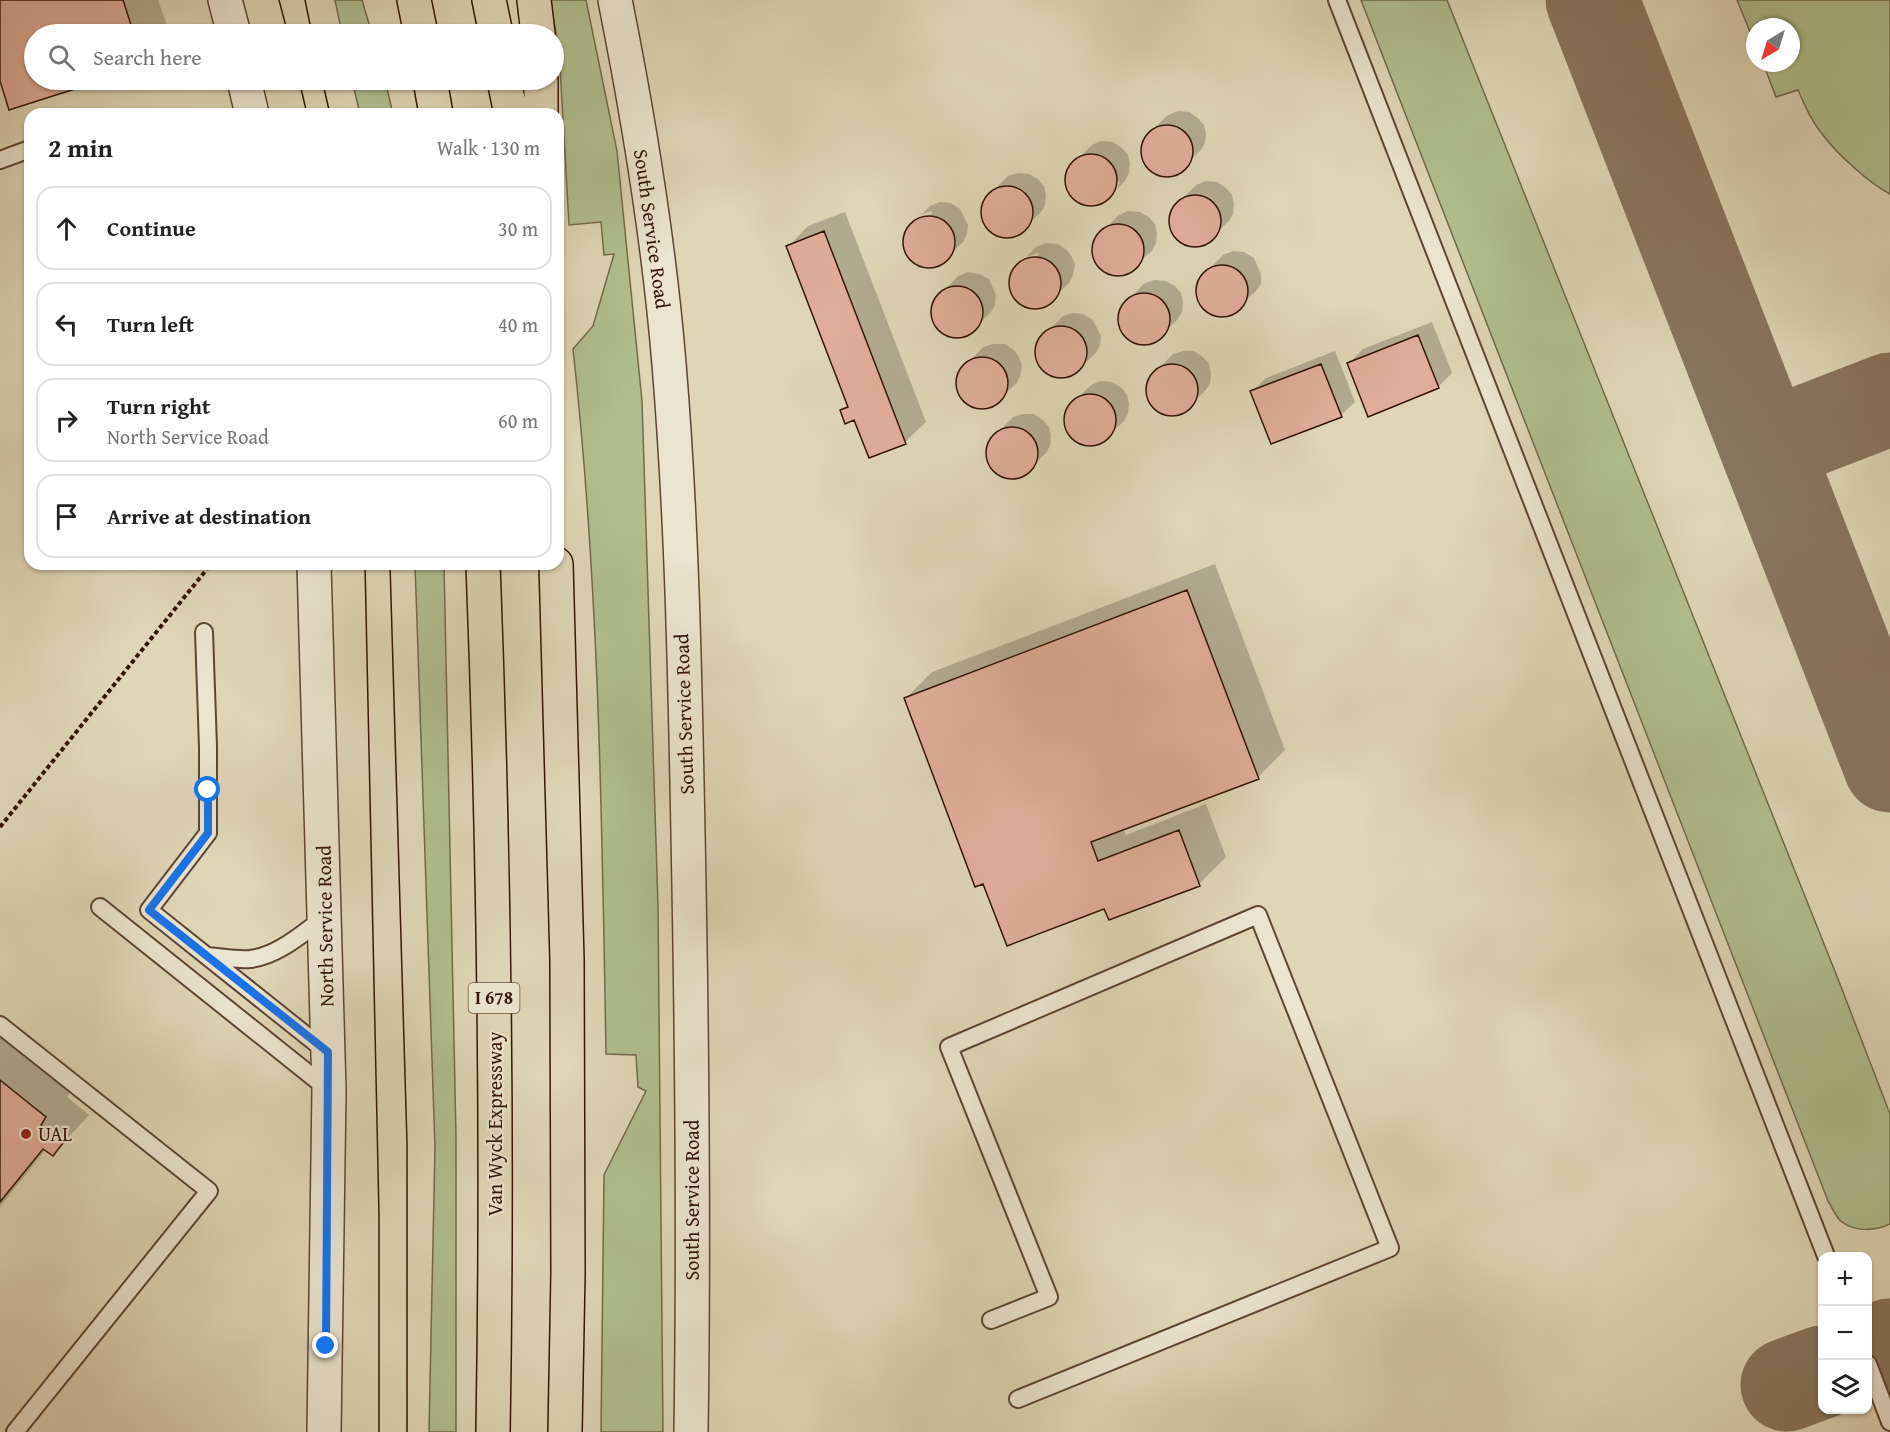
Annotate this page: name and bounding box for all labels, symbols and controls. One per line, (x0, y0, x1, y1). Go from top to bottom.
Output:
north arrow (1746, 18, 1800, 72)
search box (24, 24, 564, 90)
icon: search (45, 41, 78, 74)
text: Search here (93, 41, 202, 73)
text: 2 min (48, 128, 113, 167)
text: Walk · 130 m (437, 133, 540, 162)
street label: South Service Road (627, 147, 678, 311)
icon: ahead (50, 212, 83, 245)
text: Continue (107, 212, 196, 244)
text: 30 m (498, 214, 538, 243)
icon: left (50, 308, 83, 341)
text: Turn left (107, 308, 194, 340)
text: 40 m (498, 310, 538, 339)
text: Turn right (107, 390, 210, 422)
icon: right (50, 404, 83, 437)
text: 60 m (498, 406, 538, 435)
text: North Service Road (107, 422, 269, 451)
icon: arrive (50, 500, 83, 533)
text: Arrive at destination (107, 500, 311, 532)
street label: South Service Road (666, 633, 701, 795)
route start (194, 776, 220, 802)
street label: North Service Road (309, 845, 340, 1007)
road number: I 678 (468, 983, 520, 1013)
street label: Van Wyck Expressway (480, 1032, 509, 1216)
place label: UAL (38, 1119, 72, 1148)
street label: South Service Road (677, 1119, 706, 1280)
marker: UAL (19, 1127, 33, 1141)
map controls (1818, 1252, 1872, 1414)
button: + (1818, 1252, 1872, 1306)
button: − (1818, 1306, 1872, 1360)
route end (312, 1332, 338, 1358)
button: layers (1818, 1360, 1872, 1414)

